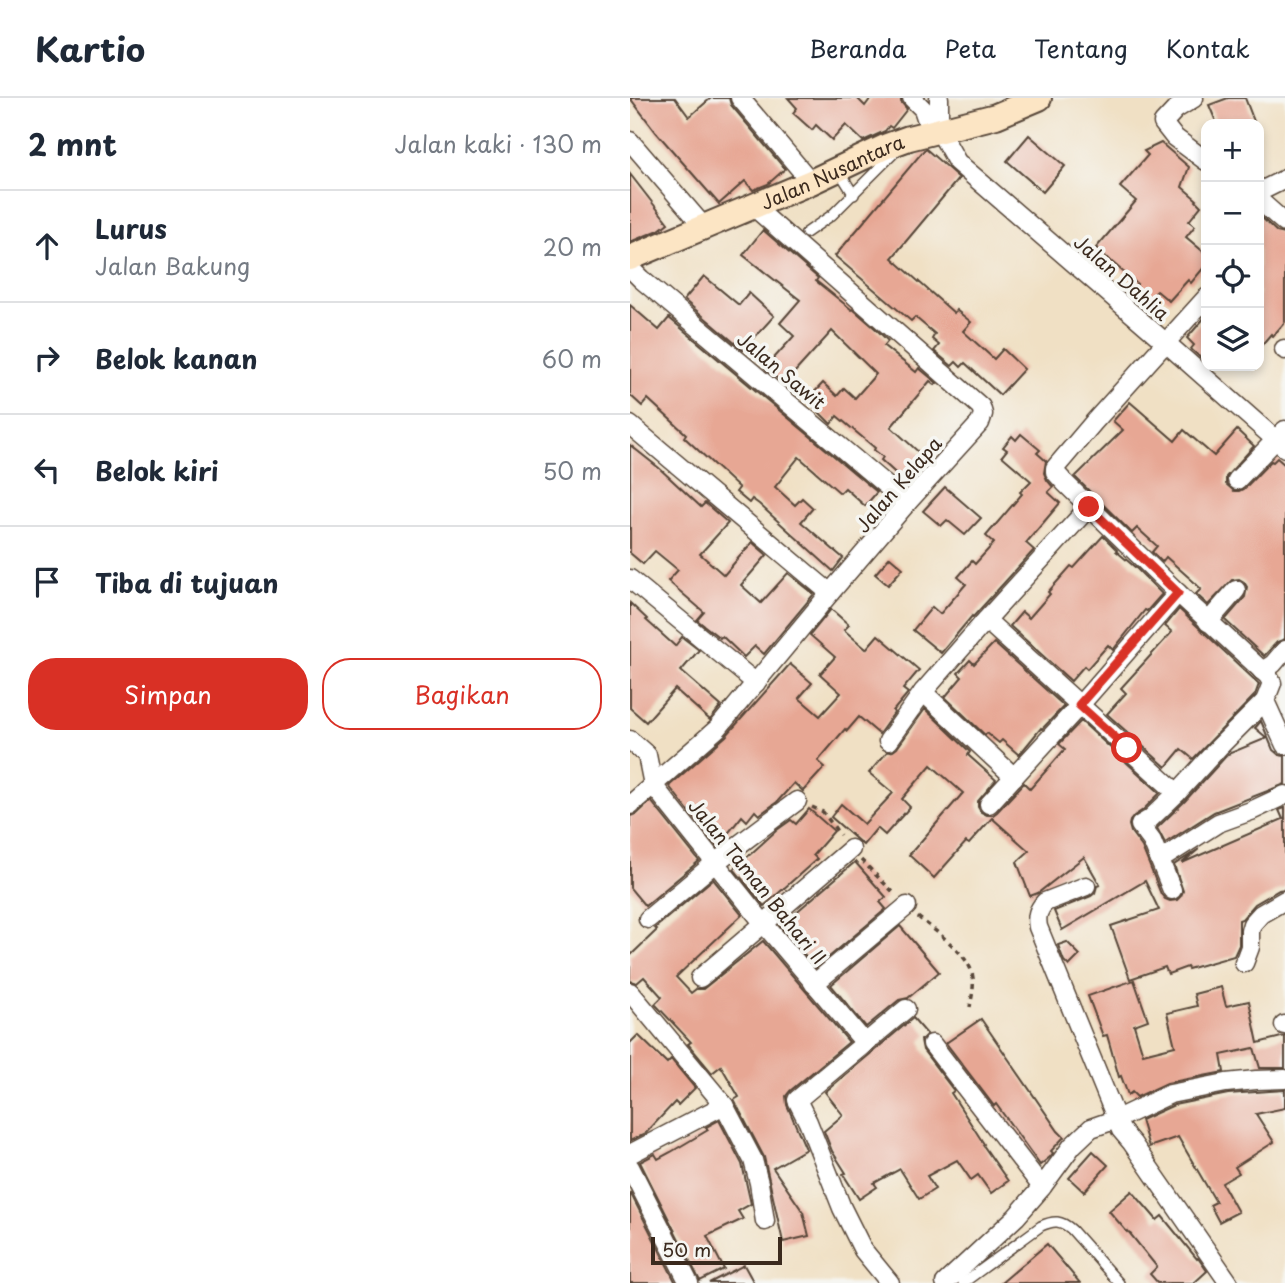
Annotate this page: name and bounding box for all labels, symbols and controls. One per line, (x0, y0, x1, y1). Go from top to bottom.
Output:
text: Kartio (35, 23, 145, 73)
text: Beranda (809, 30, 906, 66)
text: Peta (944, 30, 996, 66)
text: Tentang (1034, 30, 1128, 66)
text: Kontak (1166, 30, 1250, 66)
map controls (1201, 119, 1264, 371)
button: + (1201, 119, 1264, 182)
text: 2 mnt (28, 121, 117, 166)
text: Jalan kaki · 130 m (394, 126, 602, 161)
street label: Jalan Nusantara (756, 127, 908, 216)
button: − (1201, 182, 1264, 245)
text: Lurus (95, 209, 167, 248)
icon: ahead (28, 227, 66, 265)
street label: Jalan Dahlia (1068, 228, 1176, 327)
text: 20 m (543, 229, 602, 264)
button: locate (1201, 245, 1264, 308)
text: Jalan Bakung (95, 248, 250, 283)
button: layers (1201, 308, 1264, 371)
street label: Jalan Sawit (732, 325, 833, 416)
icon: right (28, 339, 66, 377)
text: Belok kanan (95, 339, 257, 378)
text: 60 m (542, 341, 602, 376)
street label: Jalan Kelapa (848, 430, 948, 538)
icon: left (28, 451, 66, 489)
text: Belok kiri (95, 451, 218, 490)
text: 50 m (542, 453, 602, 488)
route end (1073, 491, 1104, 522)
icon: arrive (28, 563, 66, 601)
text: Tiba di tujuan (95, 563, 279, 602)
button: Simpan (28, 658, 308, 730)
button: Bagikan (322, 658, 602, 730)
route start (1111, 732, 1142, 763)
street label: Jalan Taman Bahari II (683, 792, 833, 970)
scale bar (651, 1234, 782, 1266)
text: 50 m (662, 1235, 711, 1263)

